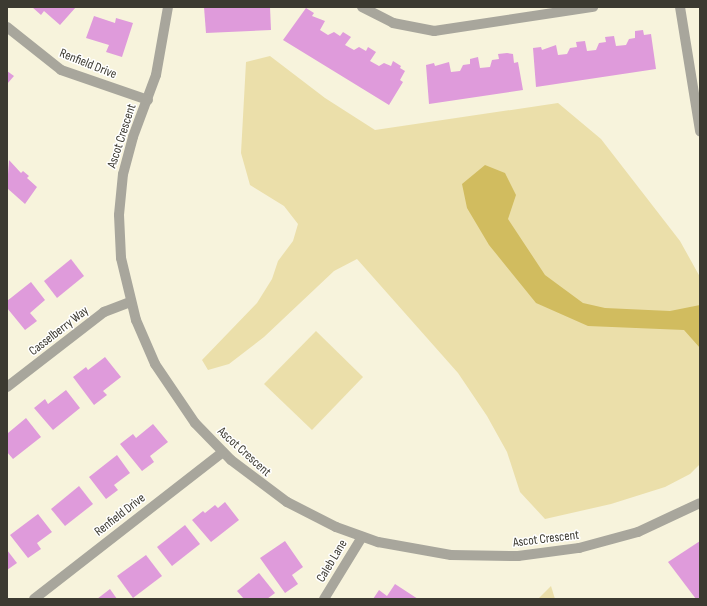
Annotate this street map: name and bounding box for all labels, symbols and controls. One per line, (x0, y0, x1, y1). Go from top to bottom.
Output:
street label: Renfield Drive (57, 46, 119, 82)
street label: Ascot Crescent (104, 102, 140, 170)
street label: Casselberry Way (26, 303, 92, 359)
street label: Ascot Crescent (214, 424, 274, 480)
street label: Renfield Drive (91, 490, 149, 540)
street label: Ascot Crescent (512, 527, 580, 551)
street label: Caleb Lane (313, 537, 351, 585)

